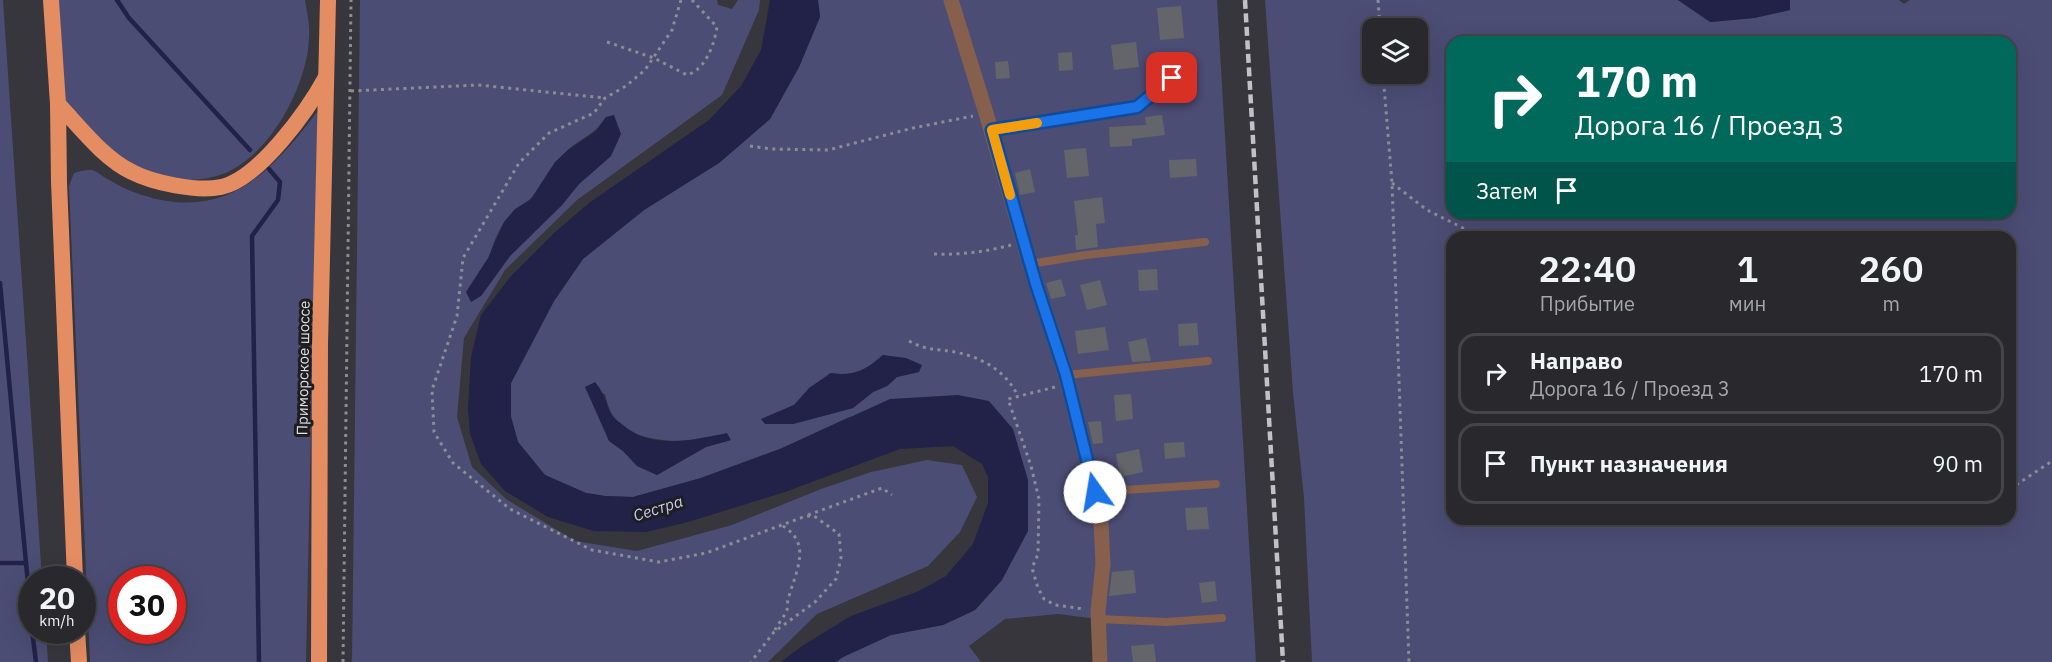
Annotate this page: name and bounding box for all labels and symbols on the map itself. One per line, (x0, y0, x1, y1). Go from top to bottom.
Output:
pin (1146, 52, 1197, 103)
street label: Приморское шоссе (292, 300, 314, 436)
position arrow (1063, 460, 1127, 524)
water label: Сестра (631, 491, 685, 525)
speed limit sign: 30 (108, 566, 186, 644)

